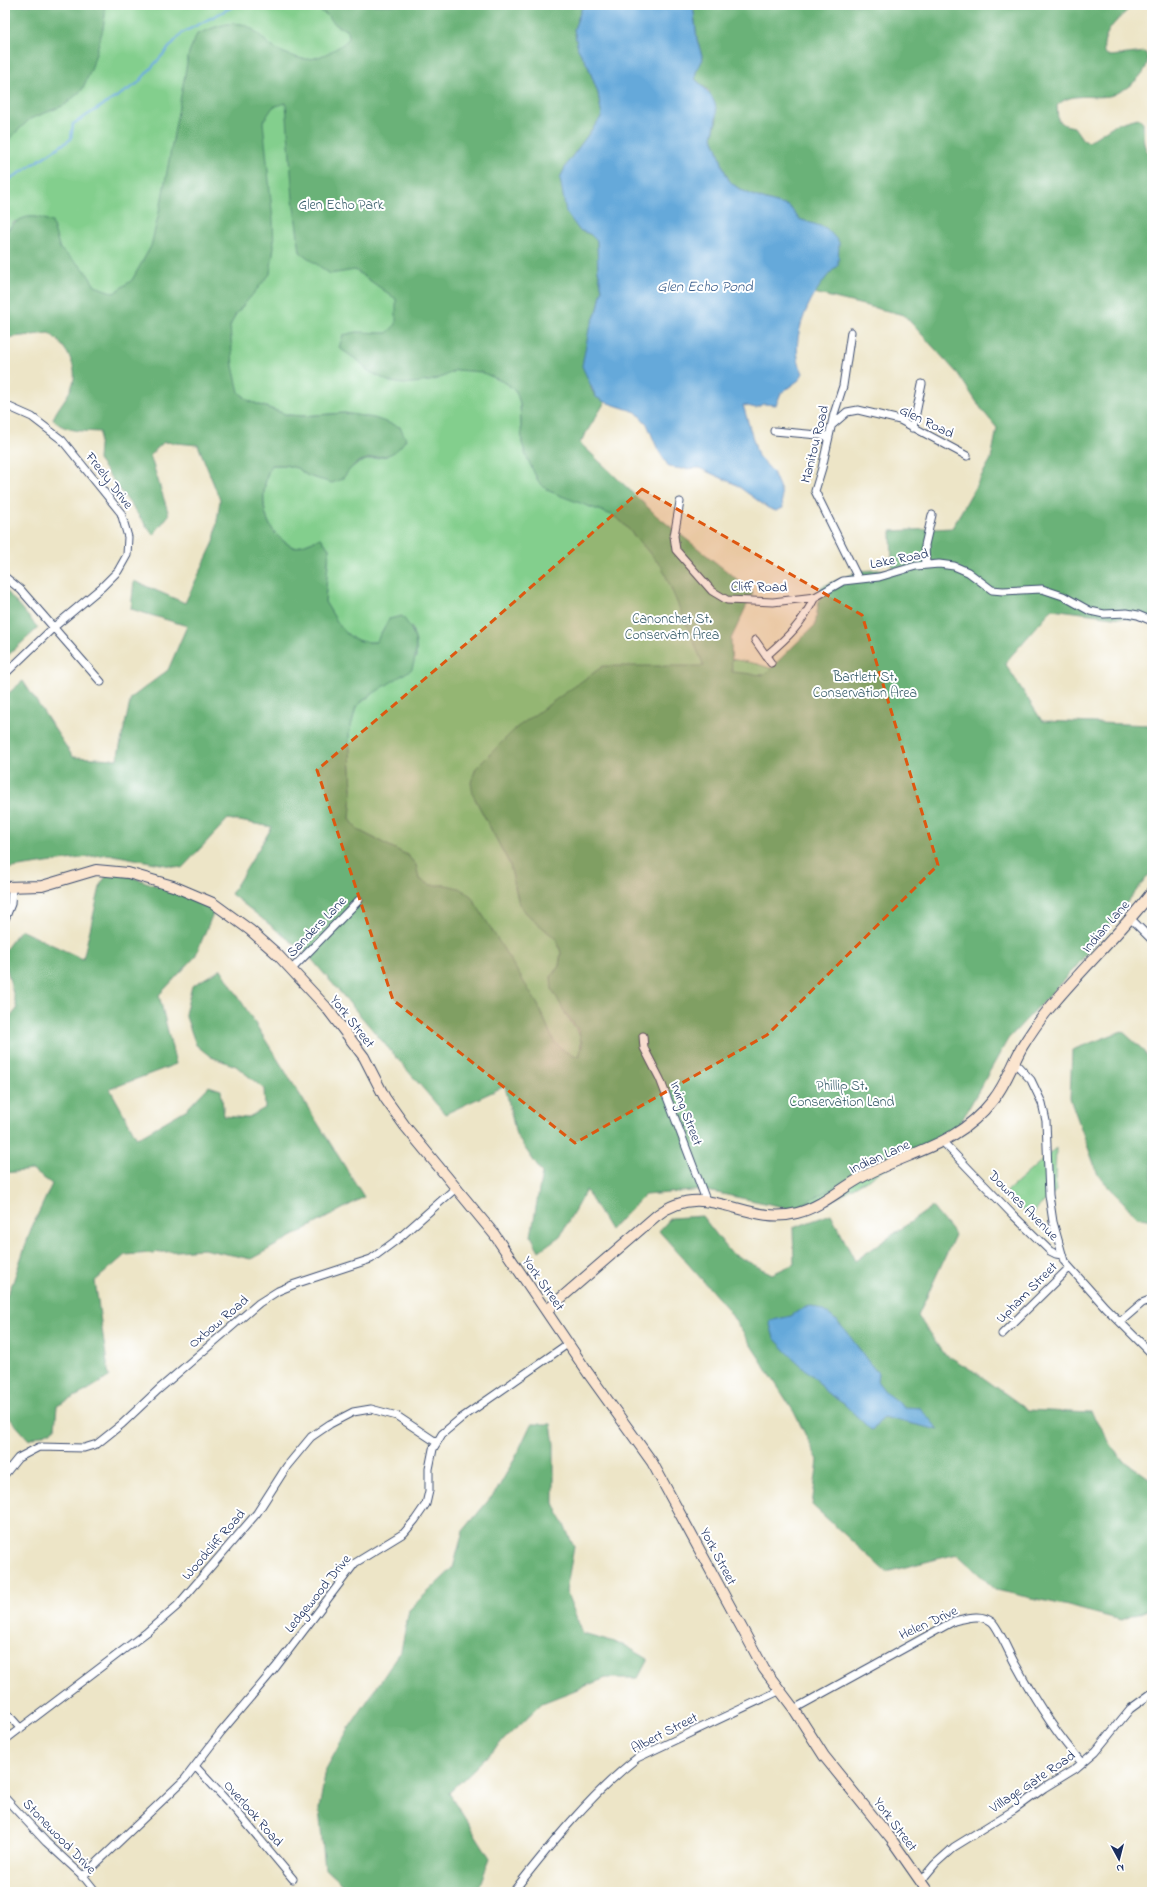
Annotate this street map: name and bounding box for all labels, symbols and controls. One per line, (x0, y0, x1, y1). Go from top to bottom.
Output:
park label: Glen Echo Park (298, 195, 384, 216)
water label: Glen Echo Pond (657, 276, 753, 298)
street label: Glen Road (896, 400, 957, 445)
street label: Manitou Road (796, 403, 835, 485)
street label: Freely Drive (78, 447, 138, 515)
street label: Lake Road (868, 544, 930, 575)
street label: Cliff Road (731, 577, 788, 598)
park label: Canonchet St. Conservatn Area (625, 609, 719, 646)
park label: Bartlett St. Conservation Area (813, 667, 917, 704)
street label: Sanders Lane (282, 891, 352, 963)
street label: Indian Lane (1077, 895, 1136, 958)
street label: York Street (324, 991, 380, 1053)
park label: Phillip St. Conservation Land (790, 1076, 895, 1113)
street label: Irving Street (663, 1078, 708, 1149)
street label: Indian Lane (846, 1134, 914, 1180)
street label: Downes Avenue (982, 1165, 1064, 1247)
street label: York Street (516, 1252, 569, 1316)
street label: Upham Street (991, 1257, 1063, 1329)
street label: Oxbow Road (184, 1290, 254, 1354)
street label: Woodcliff Road (177, 1505, 251, 1585)
street label: York Street (694, 1524, 742, 1589)
street label: Ledgewood Drive (280, 1549, 358, 1639)
street label: Helen Drive (896, 1600, 962, 1646)
street label: Albert Street (628, 1707, 702, 1759)
street label: Village Gate Road (985, 1746, 1081, 1820)
street label: Overlook Road (218, 1776, 288, 1852)
street label: Stonewood Drive (17, 1794, 101, 1880)
street label: York Street (868, 1794, 922, 1856)
north arrow (1099, 1839, 1139, 1879)
text: N (1115, 1860, 1125, 1876)

